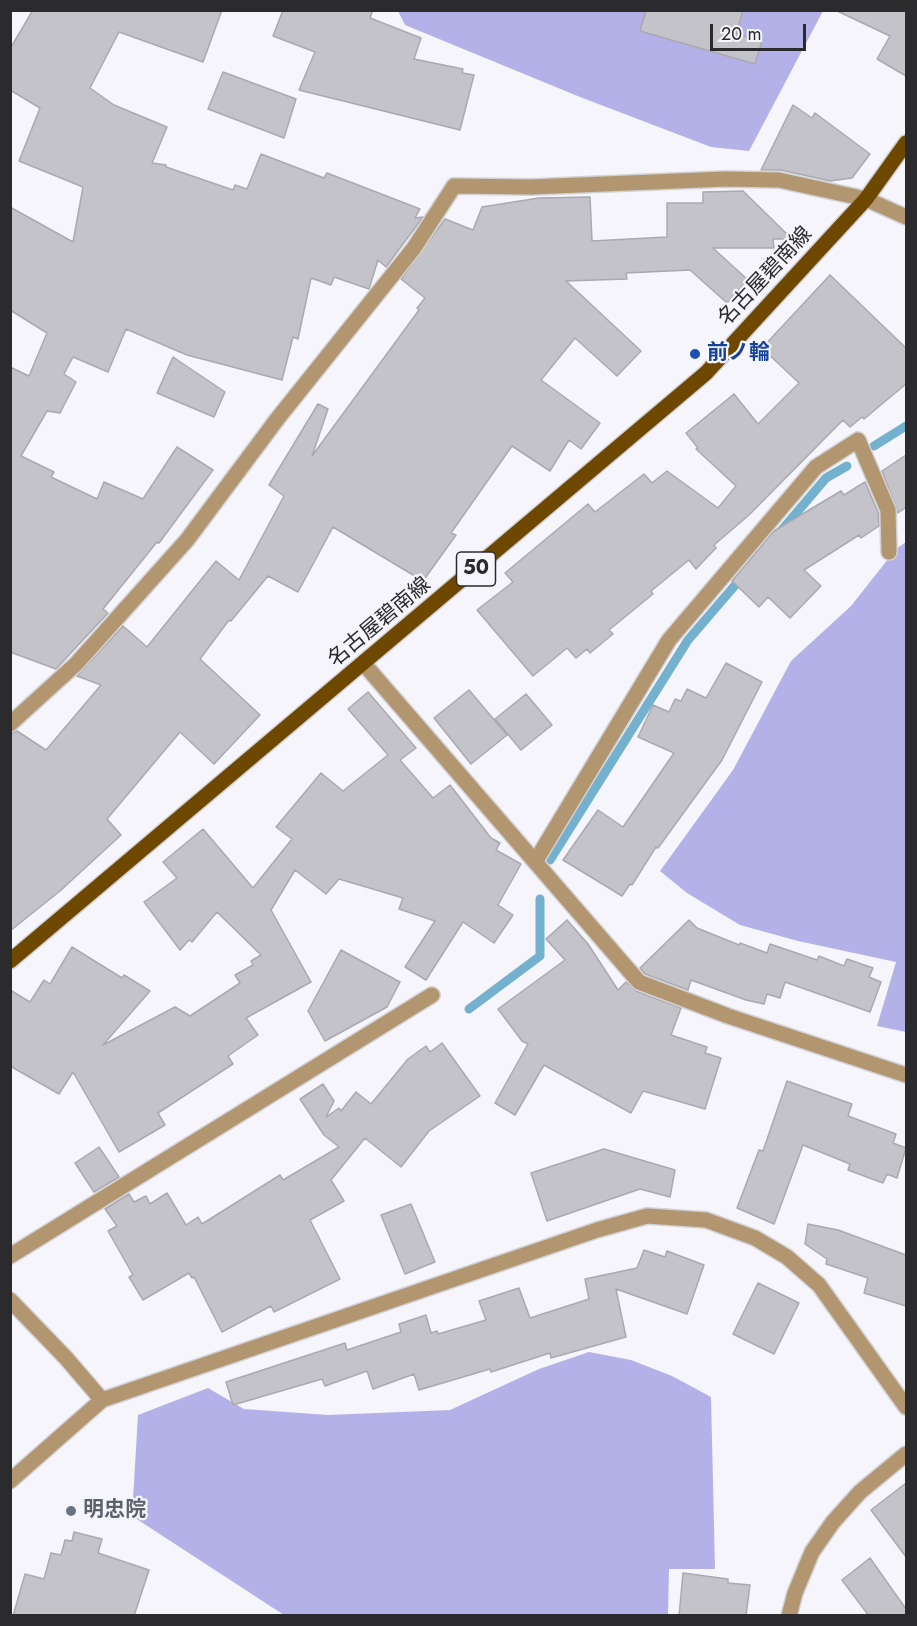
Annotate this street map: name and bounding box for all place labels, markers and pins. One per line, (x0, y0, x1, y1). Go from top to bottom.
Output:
place label: 前ノ輪 (707, 341, 770, 367)
marker: 前ノ輪 (688, 347, 702, 361)
place label: 明忠院 (83, 1498, 146, 1524)
marker: 明忠院 (64, 1504, 78, 1518)

